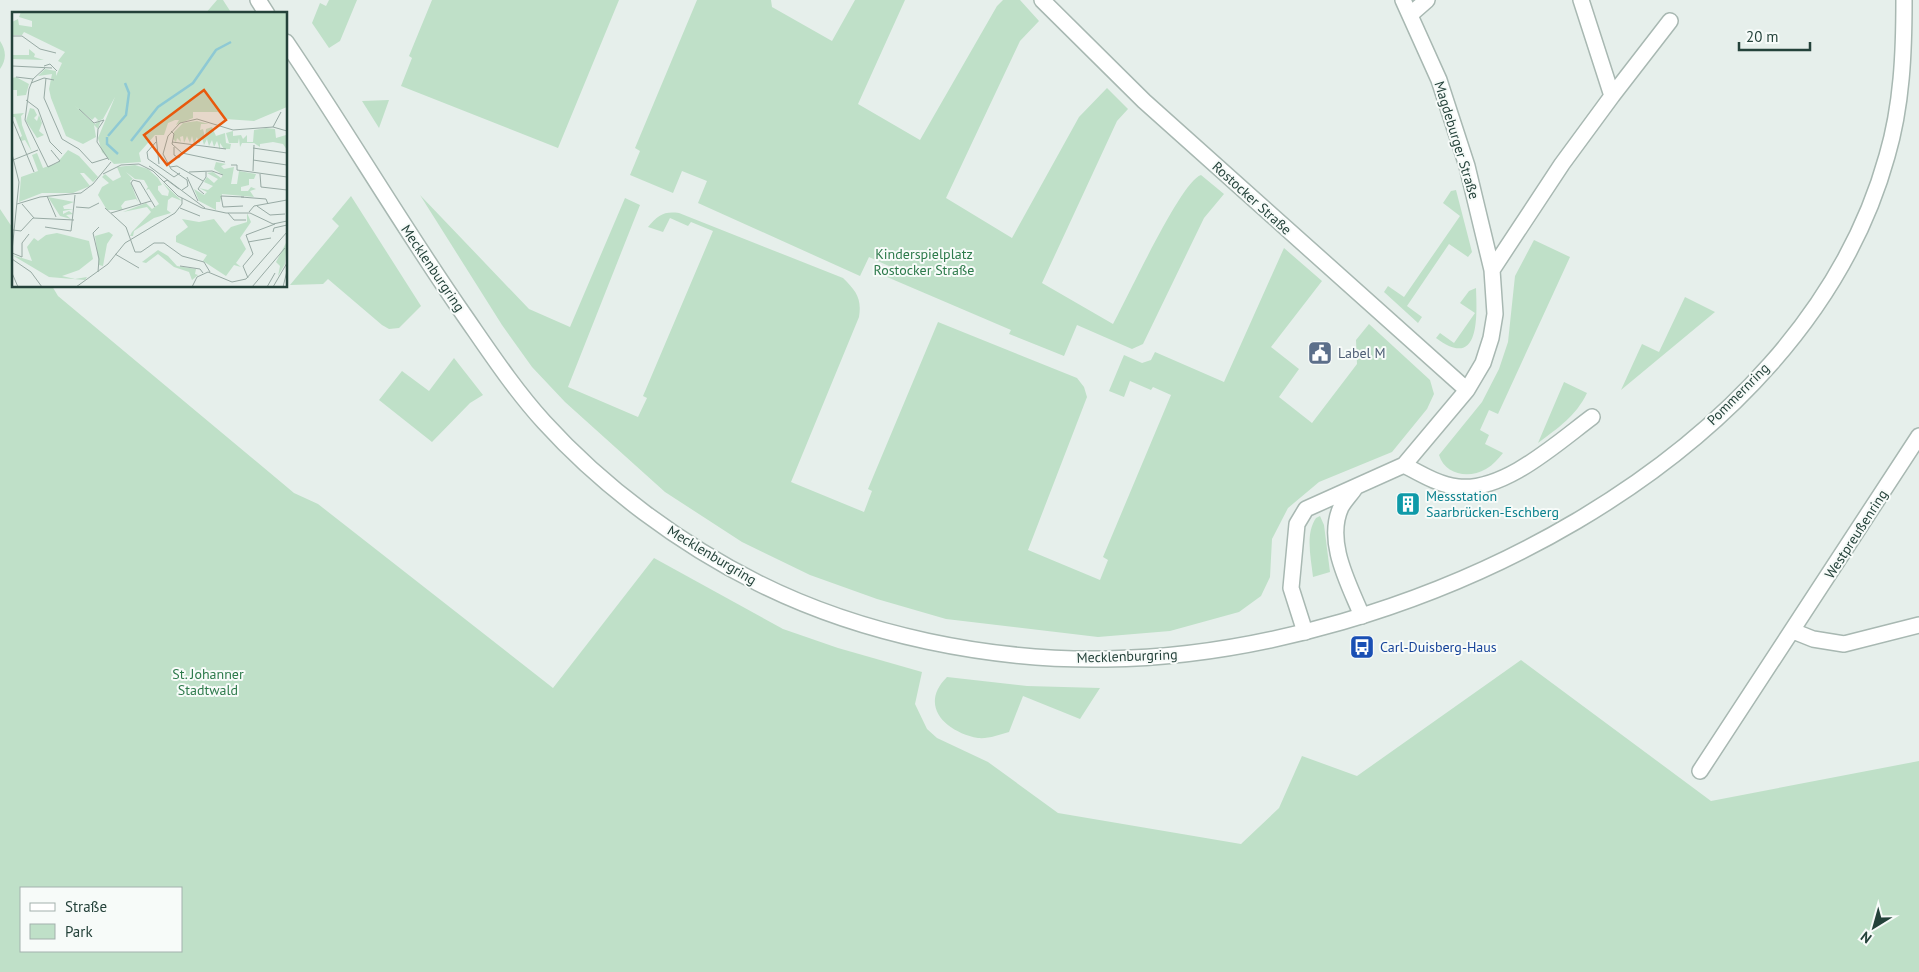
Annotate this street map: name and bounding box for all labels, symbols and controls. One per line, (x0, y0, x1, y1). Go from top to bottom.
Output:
inset map (12, 12, 288, 288)
scale bar (1739, 20, 1810, 52)
text: 20 m (1746, 27, 1779, 46)
street label: Magdeburger Straße (1430, 79, 1484, 201)
street label: Rostocker Straße (1208, 158, 1296, 238)
street label: Mecklenburgring (397, 221, 469, 315)
park label: Kinderspielplatz Rostocker Straße (874, 245, 974, 279)
public building icon: Label M (1307, 340, 1333, 366)
place label: Label M (1338, 344, 1385, 362)
street label: Pommernring (1703, 359, 1773, 429)
street label: Westpreußenring (1821, 486, 1891, 582)
place label: Messstation Saarbrücken-Eschberg (1426, 487, 1559, 521)
building icon: Messstation Saarbrücken-Eschberg (1395, 491, 1421, 517)
street label: Mecklenburgring (664, 521, 760, 589)
bus stop icon: Carl-Duisberg-Haus (1349, 634, 1375, 660)
place label: Carl-Duisberg-Haus (1380, 638, 1497, 656)
street label: Mecklenburgring (1076, 645, 1178, 667)
park label: St. Johanner Stadtwald (172, 665, 244, 699)
legend (20, 887, 182, 952)
text: Straße (65, 897, 107, 916)
north arrow (1849, 902, 1899, 952)
text: Park (65, 922, 93, 941)
text: N (1857, 927, 1875, 947)

